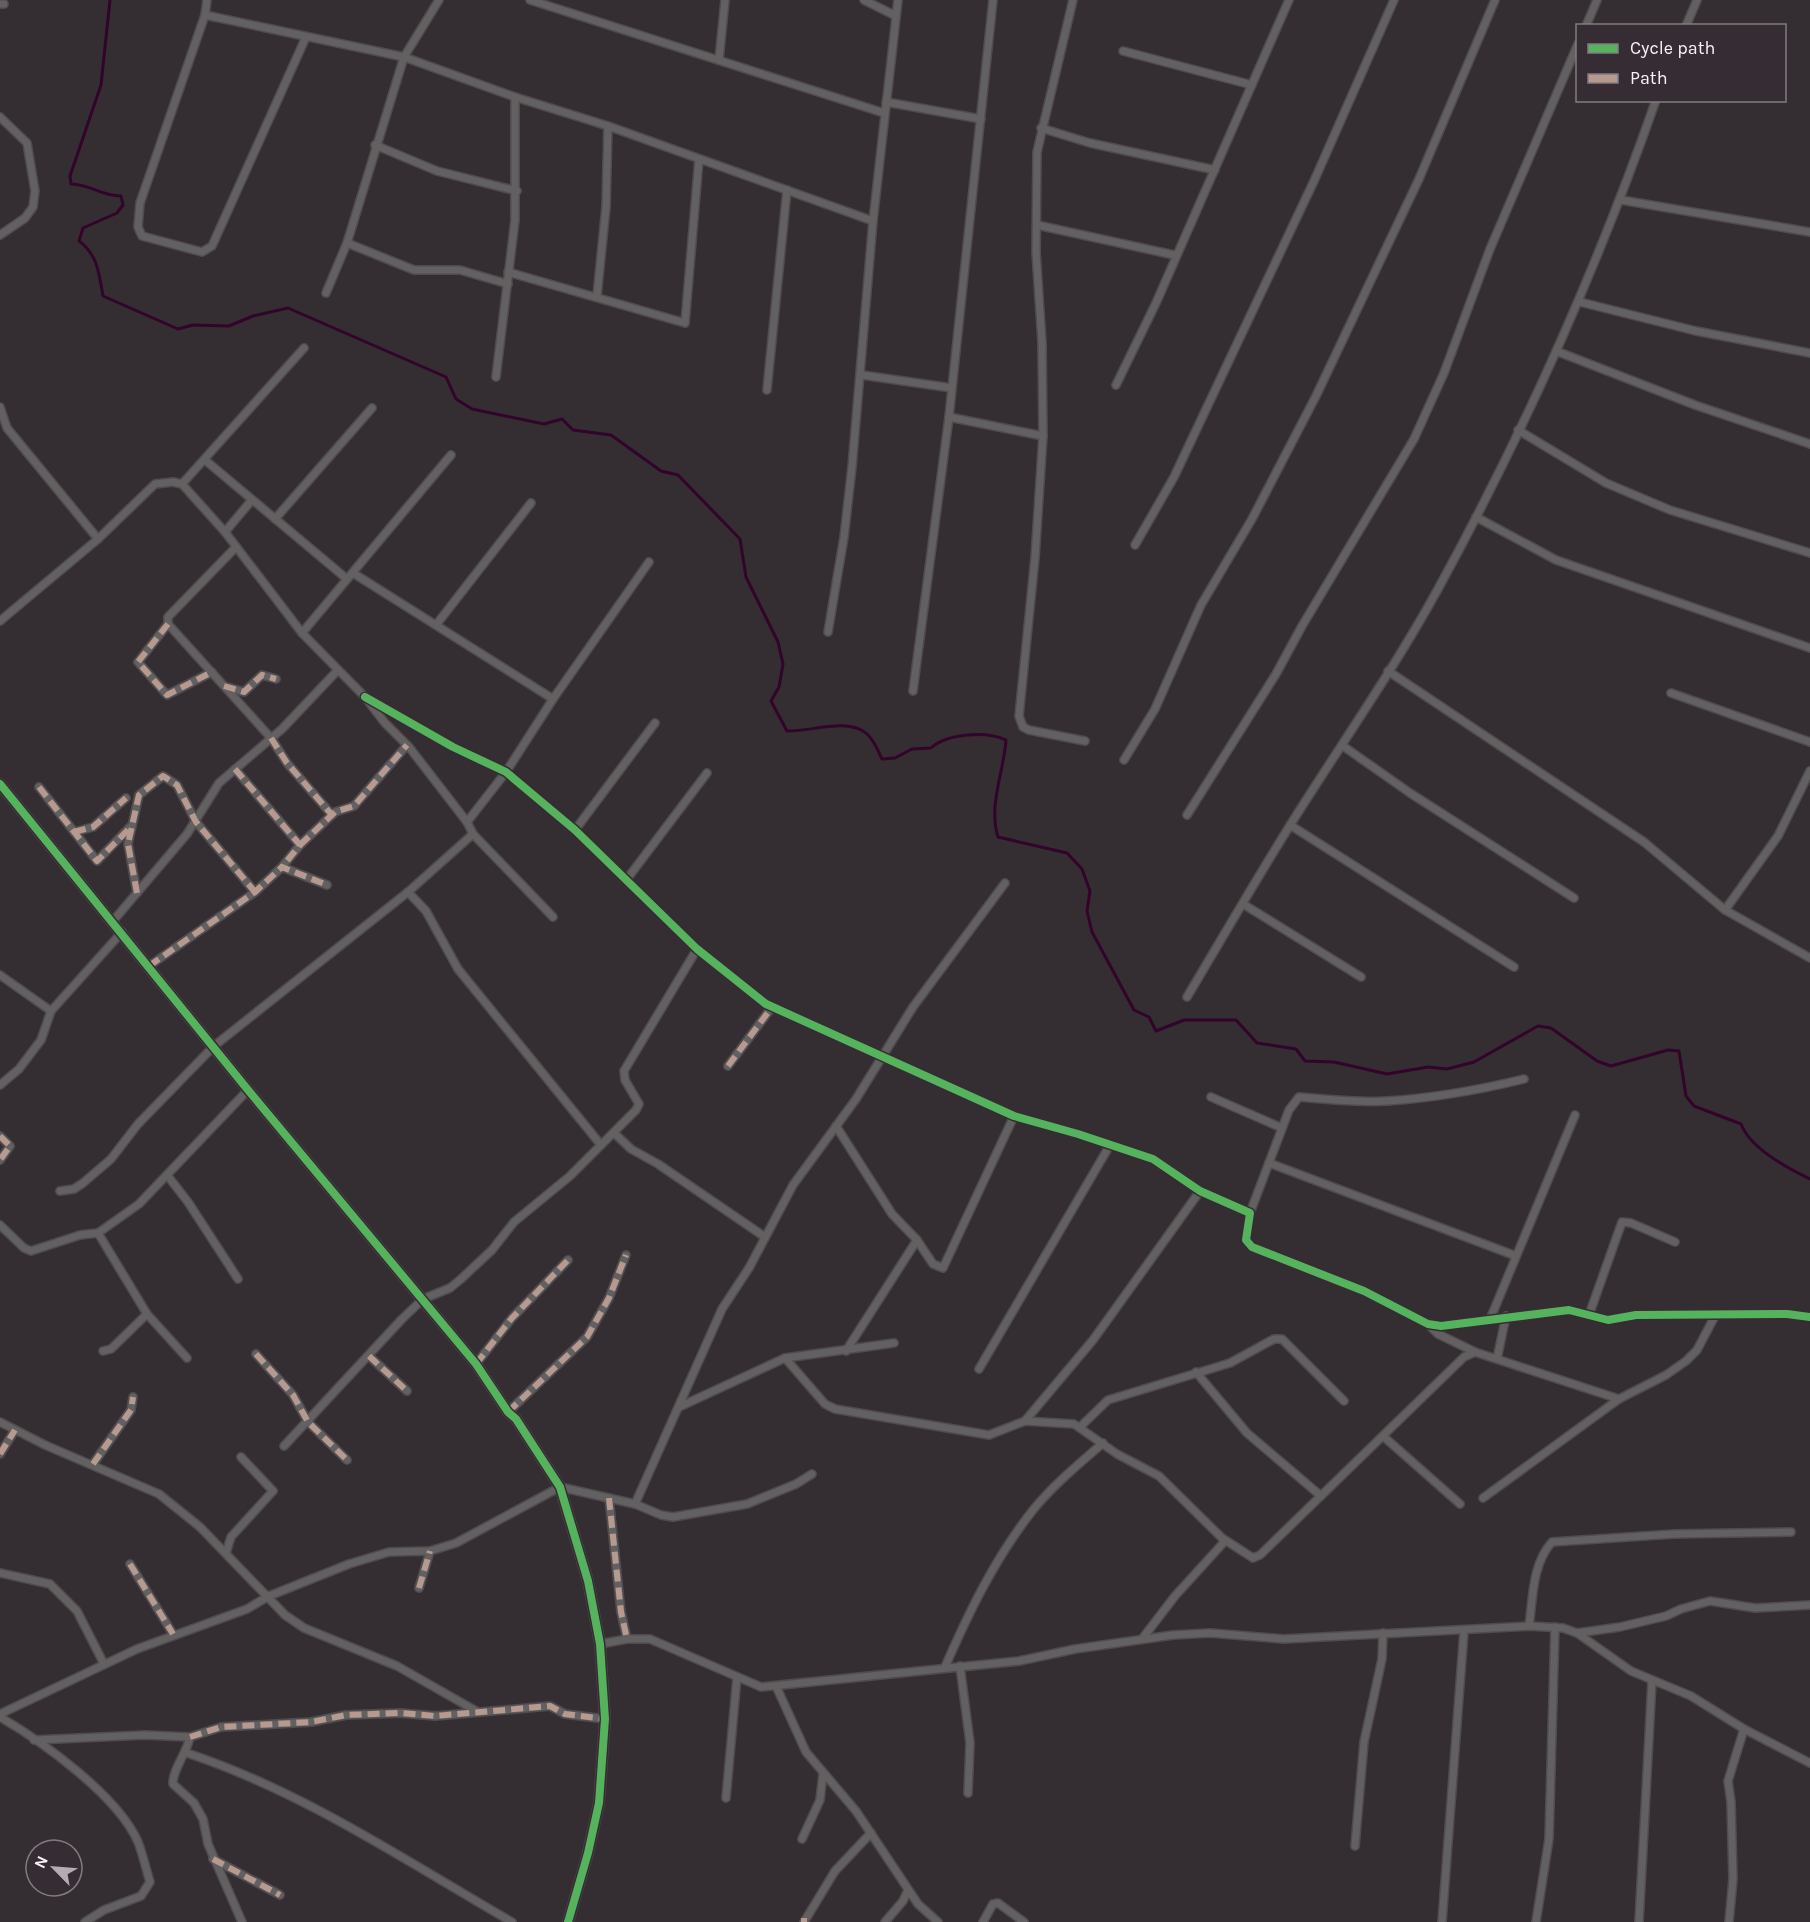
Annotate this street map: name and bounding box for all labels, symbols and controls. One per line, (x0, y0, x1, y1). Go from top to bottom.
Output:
legend (1576, 24, 1786, 102)
text: Cycle path (1630, 37, 1715, 59)
text: Path (1630, 67, 1668, 89)
north arrow (24, 1838, 84, 1898)
text: N (30, 1853, 52, 1871)

